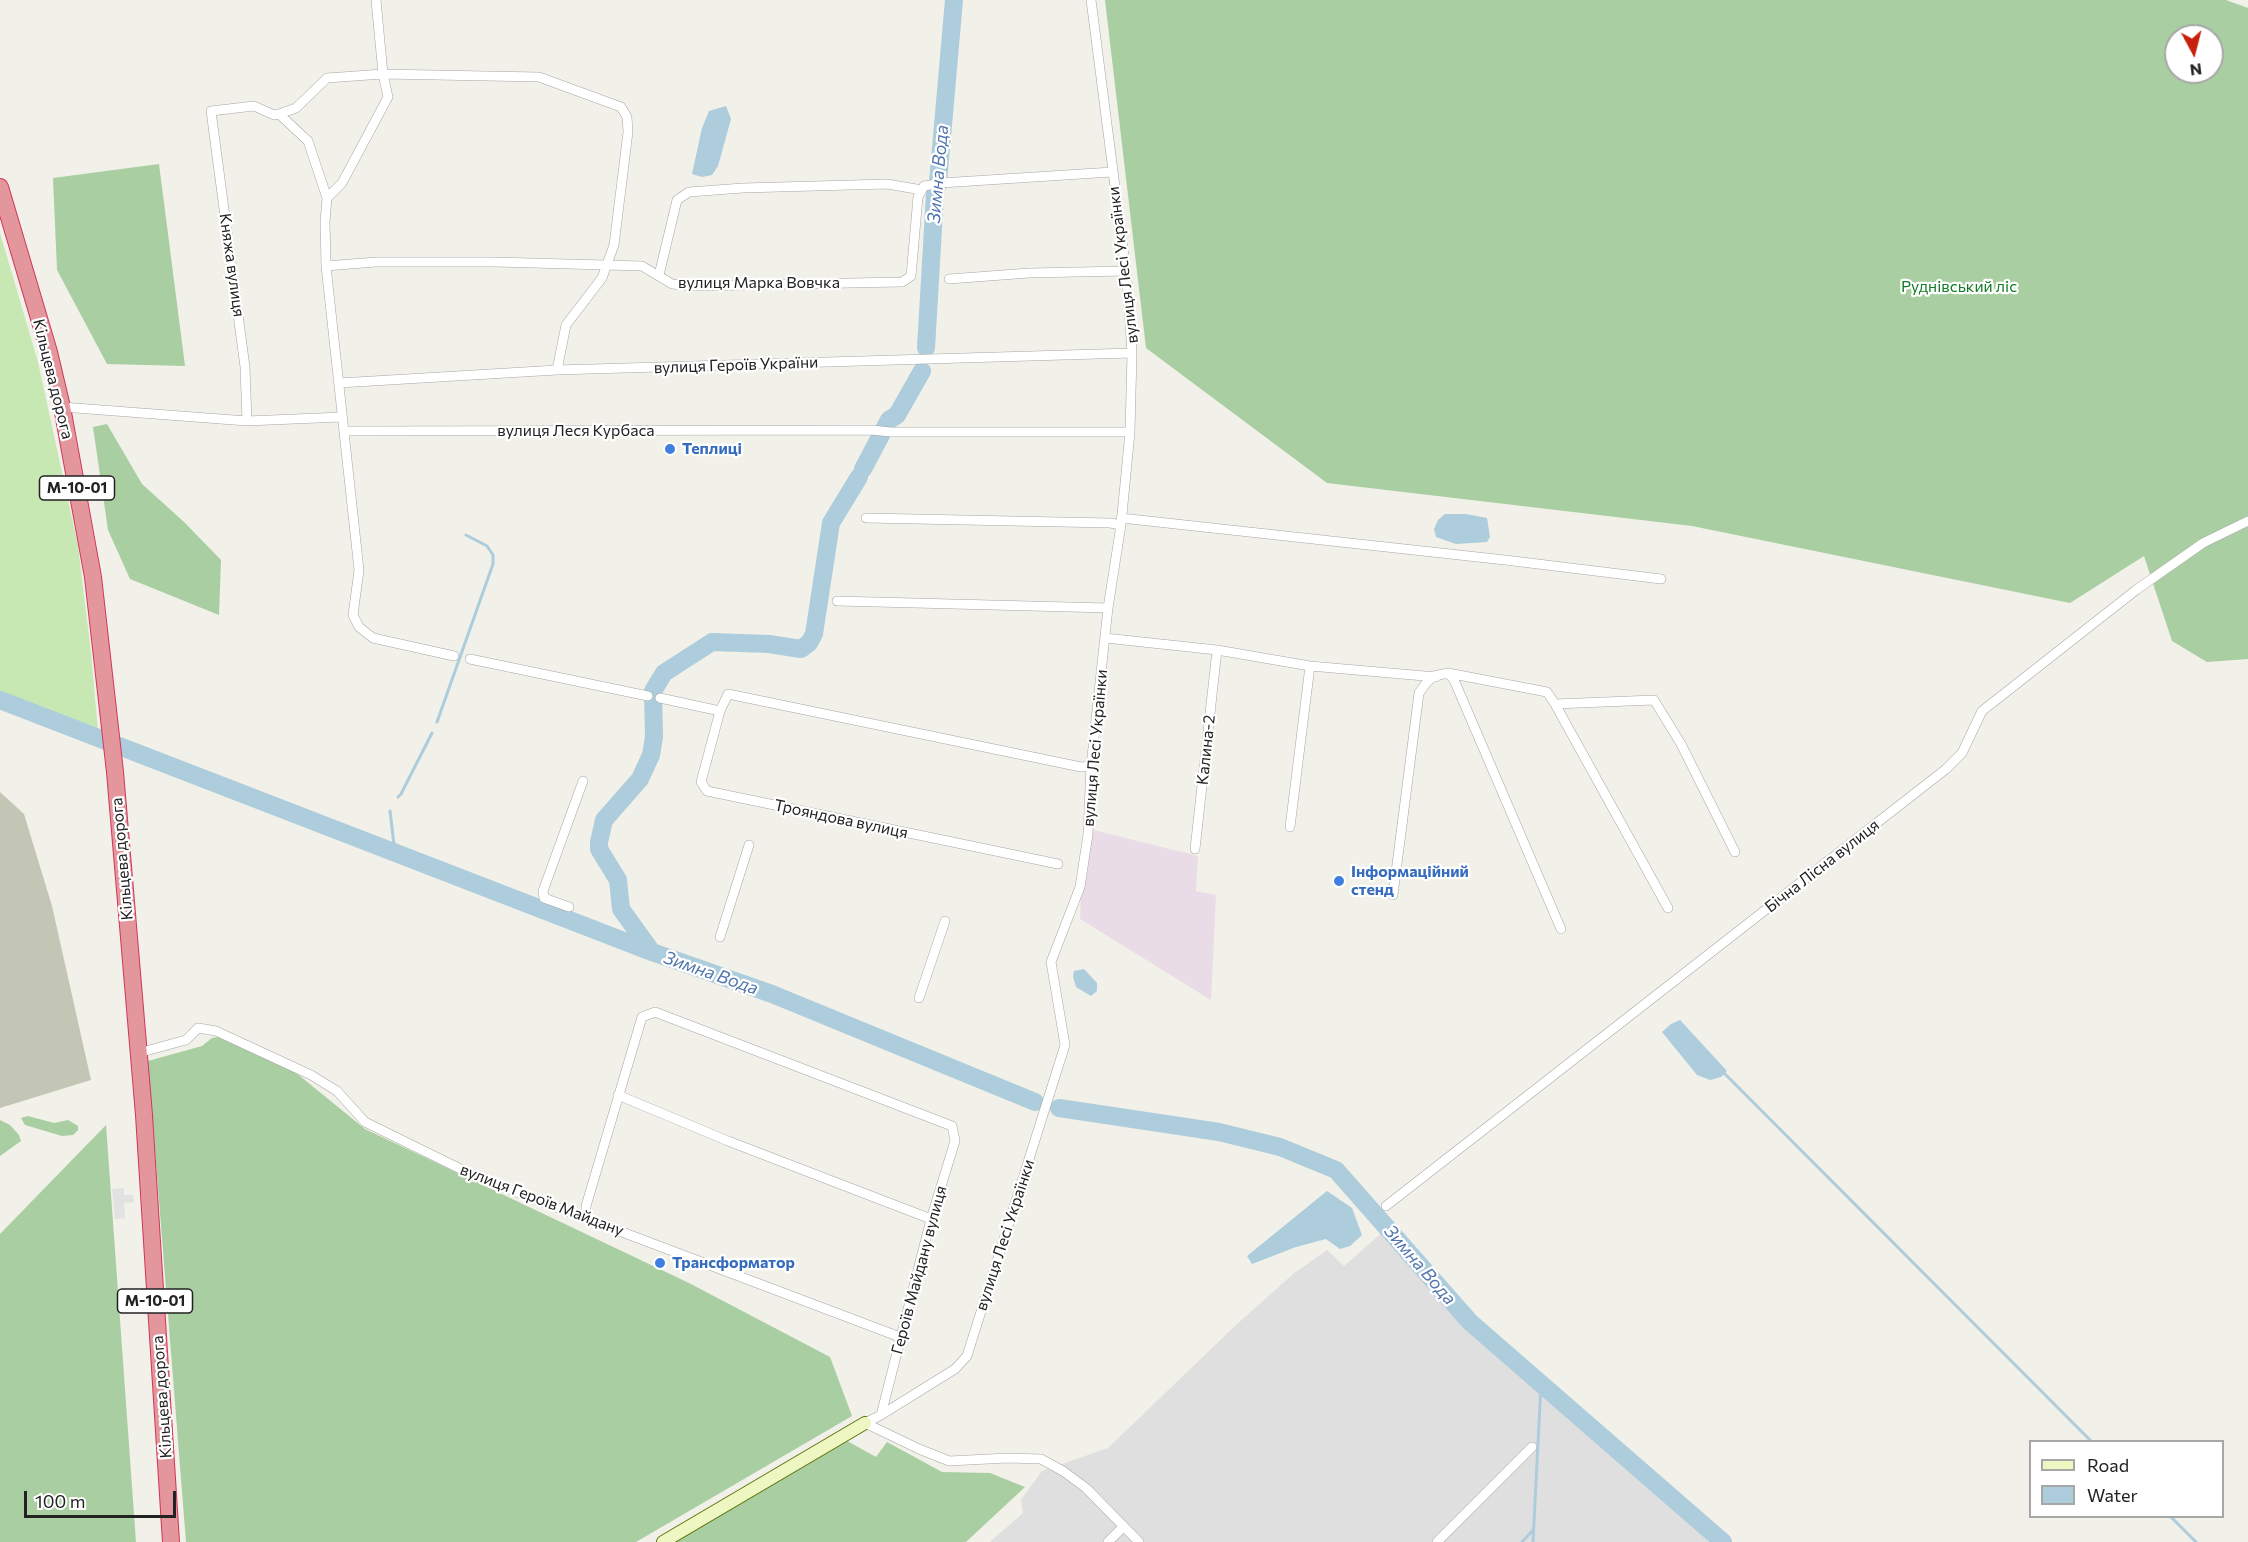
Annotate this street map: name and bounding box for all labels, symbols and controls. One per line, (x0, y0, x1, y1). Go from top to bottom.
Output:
north arrow (2164, 24, 2224, 84)
text: N (2189, 60, 2203, 81)
water label: Зимна Вода (923, 124, 953, 224)
street label: вулиця Лесі Українки (1104, 185, 1142, 345)
street label: Княжа вулиця (215, 212, 249, 318)
street label: вулиця Марка Вовчка (678, 273, 840, 293)
park label: Руднівський ліс (1901, 277, 2017, 297)
street label: Кільцева дорога (29, 317, 77, 441)
street label: вулиця Героїв України (653, 353, 819, 377)
street label: вулиця Леся Курбаса (497, 421, 655, 441)
place label: Теплиці (682, 439, 742, 459)
marker: Теплиці (663, 442, 677, 456)
road number: М-10-01 (40, 476, 115, 500)
street label: вулиця Лесі Українки (1079, 669, 1111, 827)
street label: Калина-2 (1193, 714, 1219, 786)
street label: Трояндова вулиця (772, 795, 910, 843)
street label: Кільцева дорога (107, 797, 137, 921)
street label: Бічна Лісна вулиця (1761, 815, 1883, 917)
place label: Інформаційний стенд (1351, 862, 1469, 900)
marker: Інформаційний стенд (1332, 874, 1346, 888)
water label: Зимна Вода (661, 947, 761, 999)
street label: вулиця Лесі Українки (971, 1157, 1039, 1313)
street label: вулиця Героїв Майдану (457, 1160, 627, 1240)
street label: Героїв Майдану вулиця (887, 1184, 951, 1356)
water label: Зимна Вода (1380, 1221, 1460, 1309)
place label: Трансформатор (672, 1253, 795, 1273)
marker: Трансформатор (653, 1256, 667, 1270)
road number: М-10-01 (118, 1289, 192, 1313)
street label: Кільцева дорога (148, 1335, 176, 1459)
legend (2029, 1440, 2224, 1518)
text: Road (2087, 1454, 2129, 1476)
scale bar (27, 1479, 178, 1517)
text: Water (2087, 1484, 2138, 1506)
text: 100 m (35, 1490, 85, 1512)

